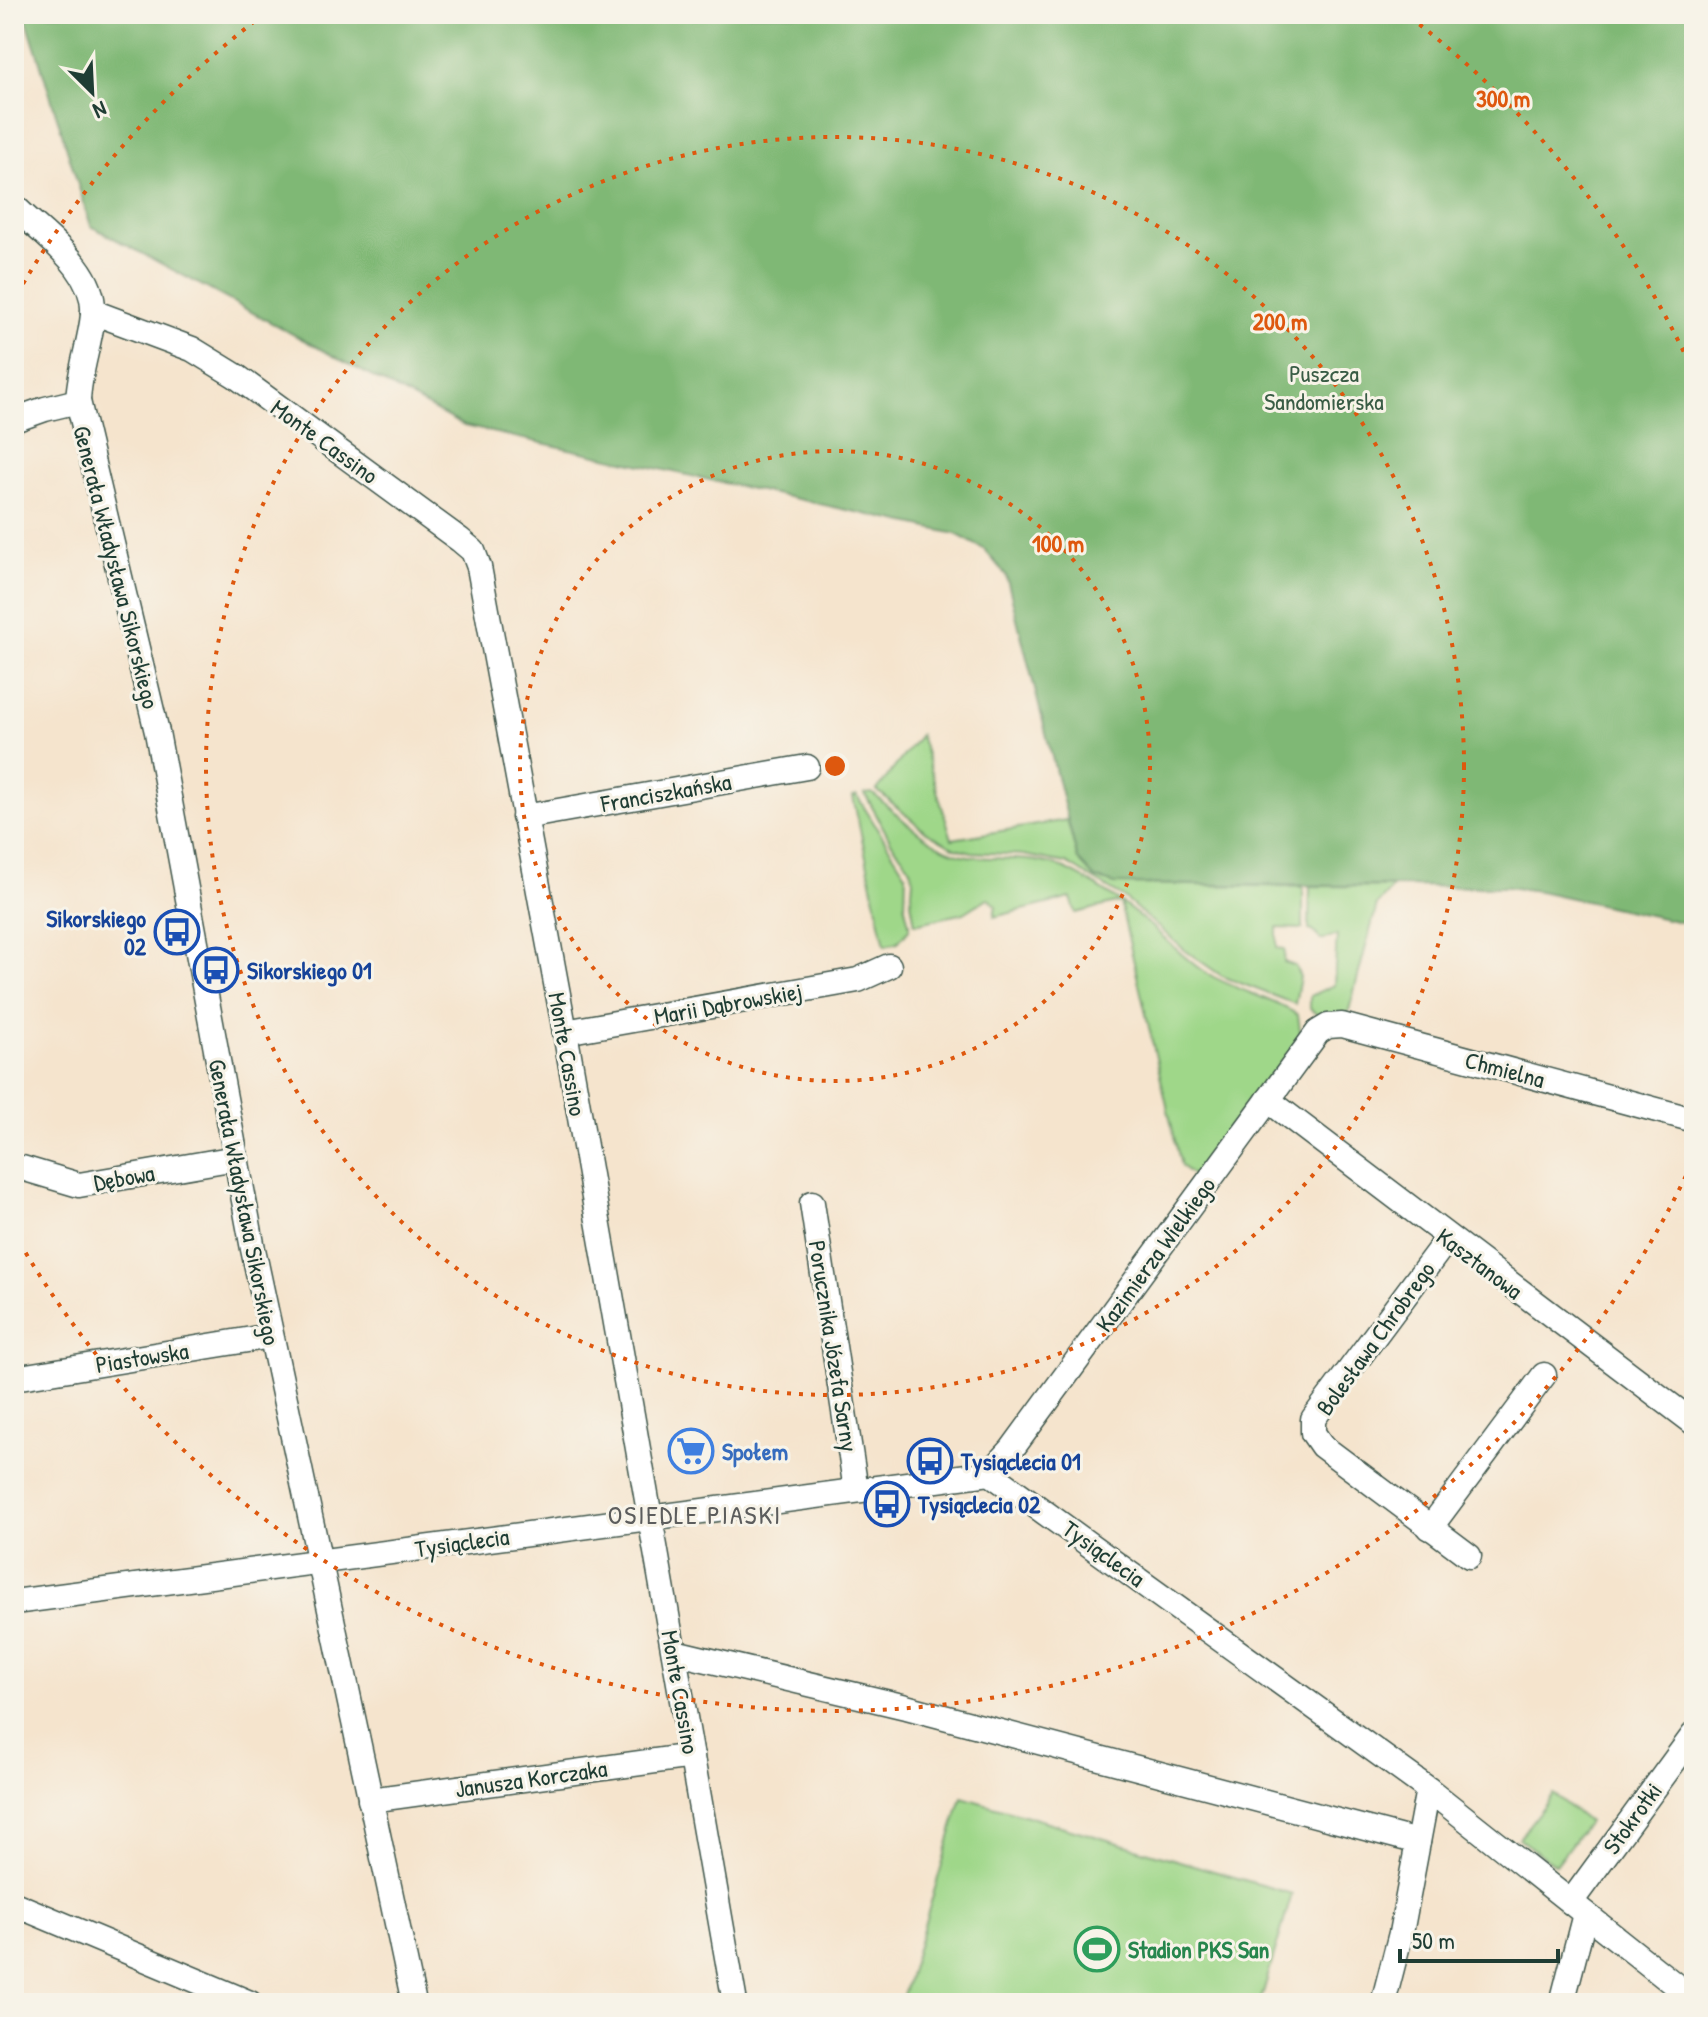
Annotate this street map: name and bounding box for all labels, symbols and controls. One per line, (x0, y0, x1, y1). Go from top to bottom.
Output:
north arrow (52, 52, 132, 132)
text: 300 m (1476, 82, 1530, 114)
text: N (88, 94, 112, 126)
text: 200 m (1253, 305, 1307, 337)
park label: Puszcza Sandomierska (1264, 357, 1384, 417)
street label: Monte Cassino (265, 391, 385, 491)
street label: Generała Władysława Sikorskiego (66, 422, 168, 712)
text: 100 m (1032, 527, 1084, 559)
centre of rings (821, 752, 849, 780)
street label: Franciszkańska (597, 765, 734, 819)
place label: Sikorskiego 02 (46, 902, 147, 962)
bus stop icon: Sikorskiego 02 (153, 908, 201, 956)
bus stop icon: Sikorskiego 01 (192, 946, 240, 994)
place label: Sikorskiego 01 (247, 954, 372, 987)
street label: Marii Dąbrowskiej (652, 974, 804, 1032)
street label: Monte Cassino (541, 990, 595, 1119)
street label: Chmielna (1462, 1043, 1548, 1095)
street label: Generała Władysława Sikorskiego (202, 1056, 288, 1348)
street label: Dębowa (91, 1156, 157, 1198)
street label: Kazimierza Wielkiego (1088, 1170, 1222, 1338)
street label: Kasztanowa (1430, 1220, 1530, 1306)
street label: Porucznika Józefa Sarny (802, 1238, 866, 1454)
street label: Bolesława Chrobrego (1308, 1254, 1442, 1421)
street label: Piastowska (93, 1334, 191, 1380)
supermarket icon: Społem (667, 1427, 715, 1475)
place label: Społem (722, 1435, 788, 1468)
bus stop icon: Tysiąclecia 01 (906, 1437, 954, 1485)
place label: Tysiąclecia 01 (960, 1445, 1081, 1478)
bus stop icon: Tysiąclecia 02 (863, 1480, 911, 1528)
place label: Tysiąclecia 02 (917, 1488, 1041, 1521)
district label: OSIEDLE PIASKI (608, 1497, 782, 1532)
street label: Tysiąclecia (1056, 1512, 1152, 1594)
street label: Tysiąclecia (413, 1520, 511, 1564)
street label: Monte Cassino (654, 1628, 708, 1757)
street label: Janusza Korczaka (453, 1752, 609, 1804)
street label: Stokrotki (1595, 1776, 1669, 1860)
scale bar (1400, 1913, 1558, 1963)
text: 50 m (1412, 1924, 1455, 1956)
sports icon: Stadion PKS San (1073, 1925, 1121, 1973)
place label: Stadion PKS San (1128, 1933, 1270, 1965)

